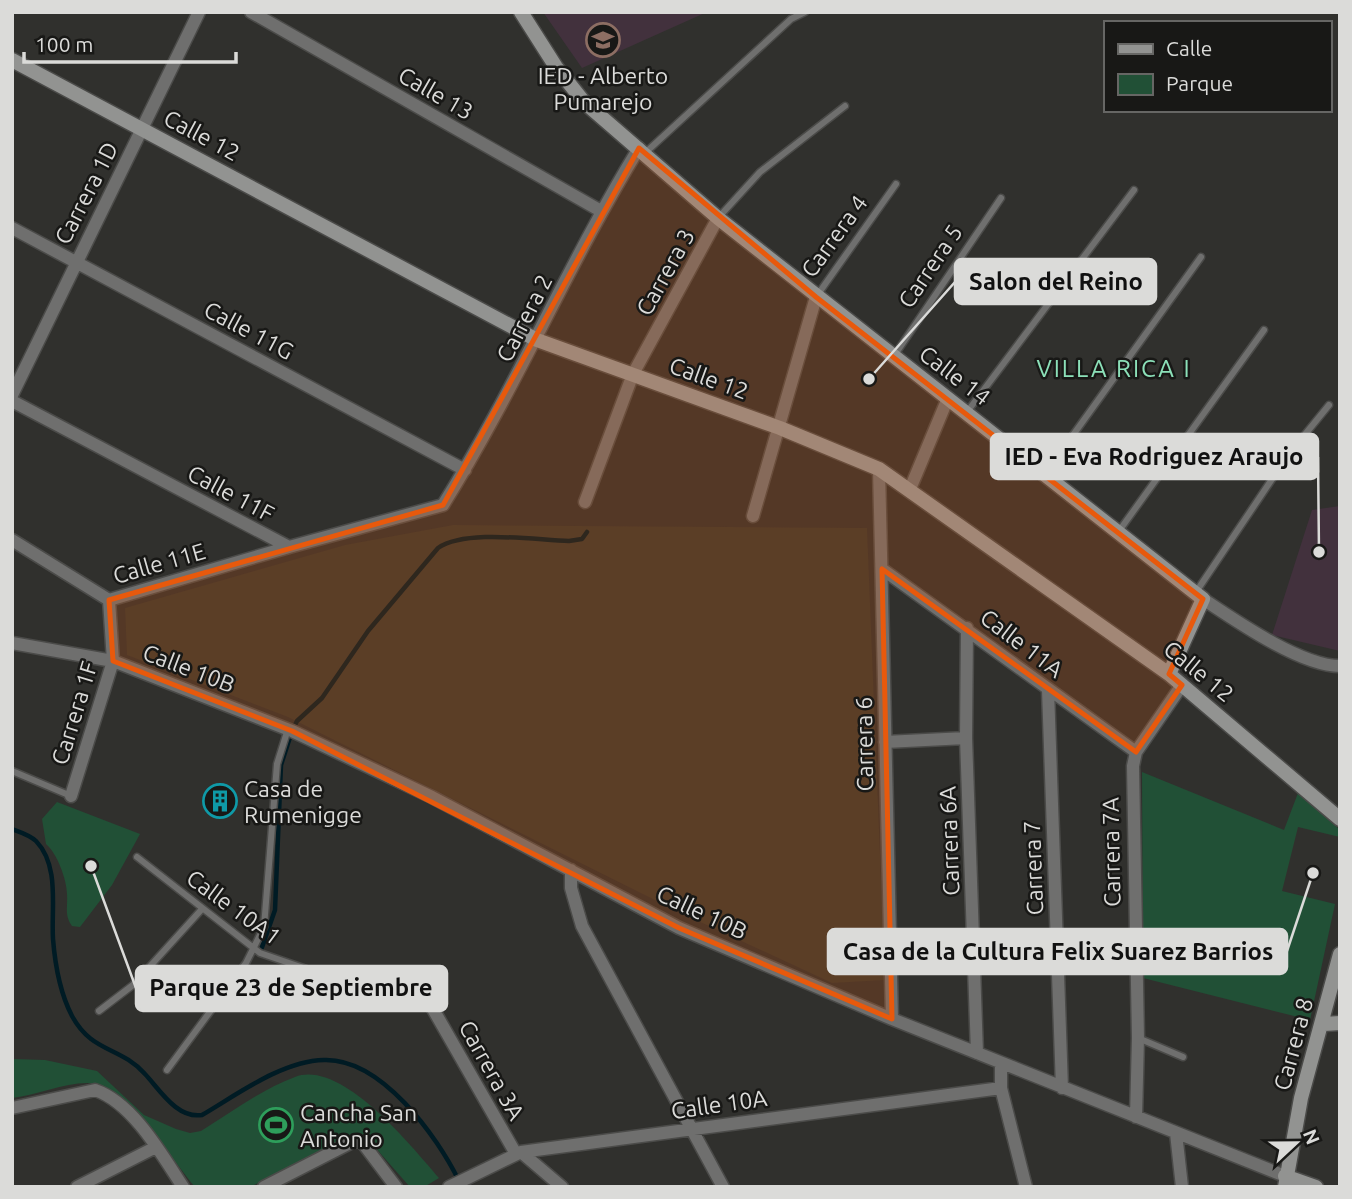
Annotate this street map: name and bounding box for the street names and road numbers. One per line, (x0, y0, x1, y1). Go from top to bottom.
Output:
street label: Calle 13 (394, 62, 478, 124)
street label: Calle 12 (160, 105, 244, 165)
street label: Carrera 1D (50, 138, 122, 248)
street label: Carrera 4 (796, 190, 872, 282)
street label: Carrera 5 (893, 220, 967, 312)
street label: Carrera 3 (631, 224, 699, 320)
street label: Carrera 2 (491, 270, 557, 366)
street label: Calle 11G (200, 296, 298, 364)
street label: Calle 14 (915, 340, 995, 410)
street label: Calle 12 (666, 352, 752, 404)
street label: Calle 11F (184, 460, 278, 526)
street label: Calle 11E (110, 538, 208, 588)
street label: Calle 11A (976, 604, 1068, 682)
street label: Calle 12 (1159, 636, 1239, 706)
street label: Calle 10B (139, 639, 239, 697)
street label: Carrera 1F (46, 658, 102, 768)
street label: Carrera 6 (851, 696, 877, 792)
street label: Carrera 6A (935, 786, 963, 896)
street label: Carrera 7A (1098, 797, 1124, 907)
street label: Carrera 7 (1019, 820, 1047, 916)
street label: Calle 10A1 (182, 865, 286, 949)
street label: Calle 10B (653, 880, 751, 944)
street label: Carrera 8 (1269, 995, 1317, 1093)
street label: Carrera 3A (454, 1016, 530, 1124)
street label: Calle 10A (669, 1085, 769, 1123)

